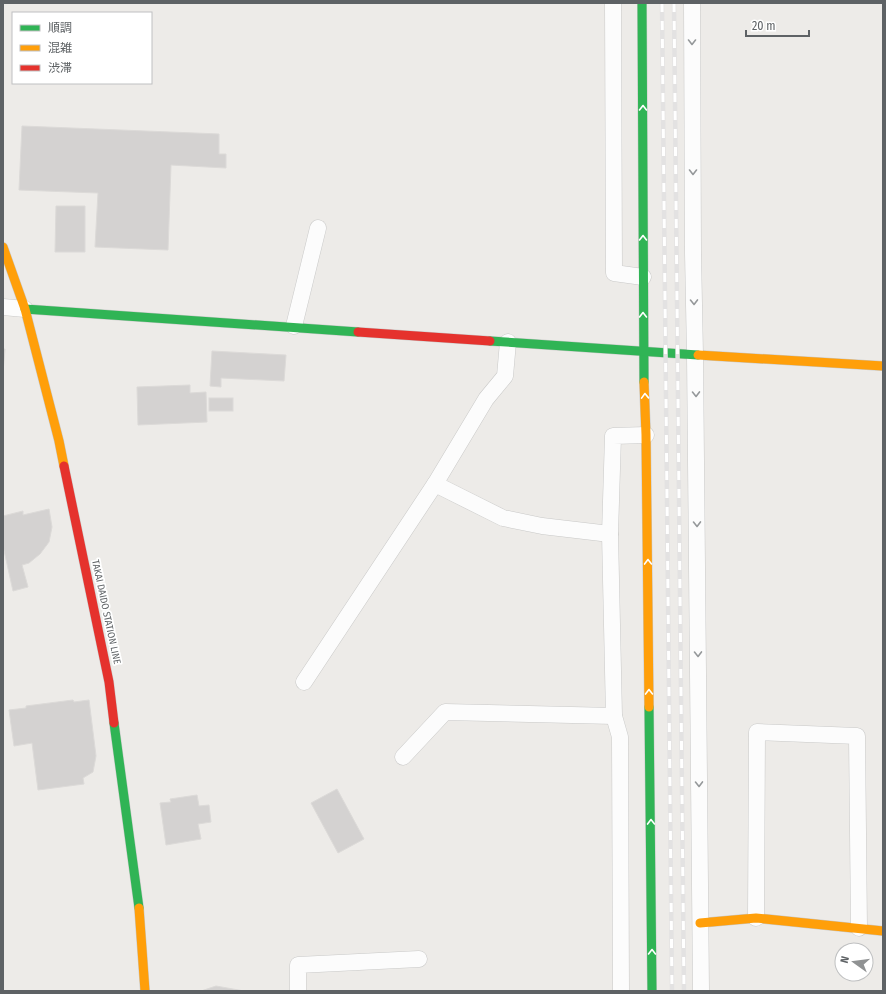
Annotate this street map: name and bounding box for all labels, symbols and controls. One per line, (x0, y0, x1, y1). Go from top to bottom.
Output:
legend (12, 12, 152, 84)
scale bar (746, 12, 809, 38)
text: 20 m (752, 19, 776, 33)
text: 順調 (48, 21, 72, 35)
one-way arrow (688, 39, 696, 45)
text: 混雑 (48, 41, 72, 55)
text: 渋滞 (48, 61, 72, 75)
one-way arrow (639, 105, 647, 111)
one-way arrow (689, 169, 697, 175)
one-way arrow (639, 235, 647, 241)
one-way arrow (690, 299, 698, 305)
one-way arrow (639, 312, 647, 318)
one-way arrow (692, 391, 700, 397)
one-way arrow (641, 393, 649, 399)
one-way arrow (693, 521, 701, 527)
street label: TAKAI DAIDO STATION LINE (89, 559, 123, 666)
one-way arrow (644, 559, 652, 565)
one-way arrow (694, 651, 702, 657)
one-way arrow (645, 689, 653, 695)
one-way arrow (695, 781, 703, 787)
one-way arrow (647, 819, 655, 825)
north arrow (834, 942, 874, 982)
one-way arrow (648, 949, 656, 955)
text: N (838, 955, 852, 964)

